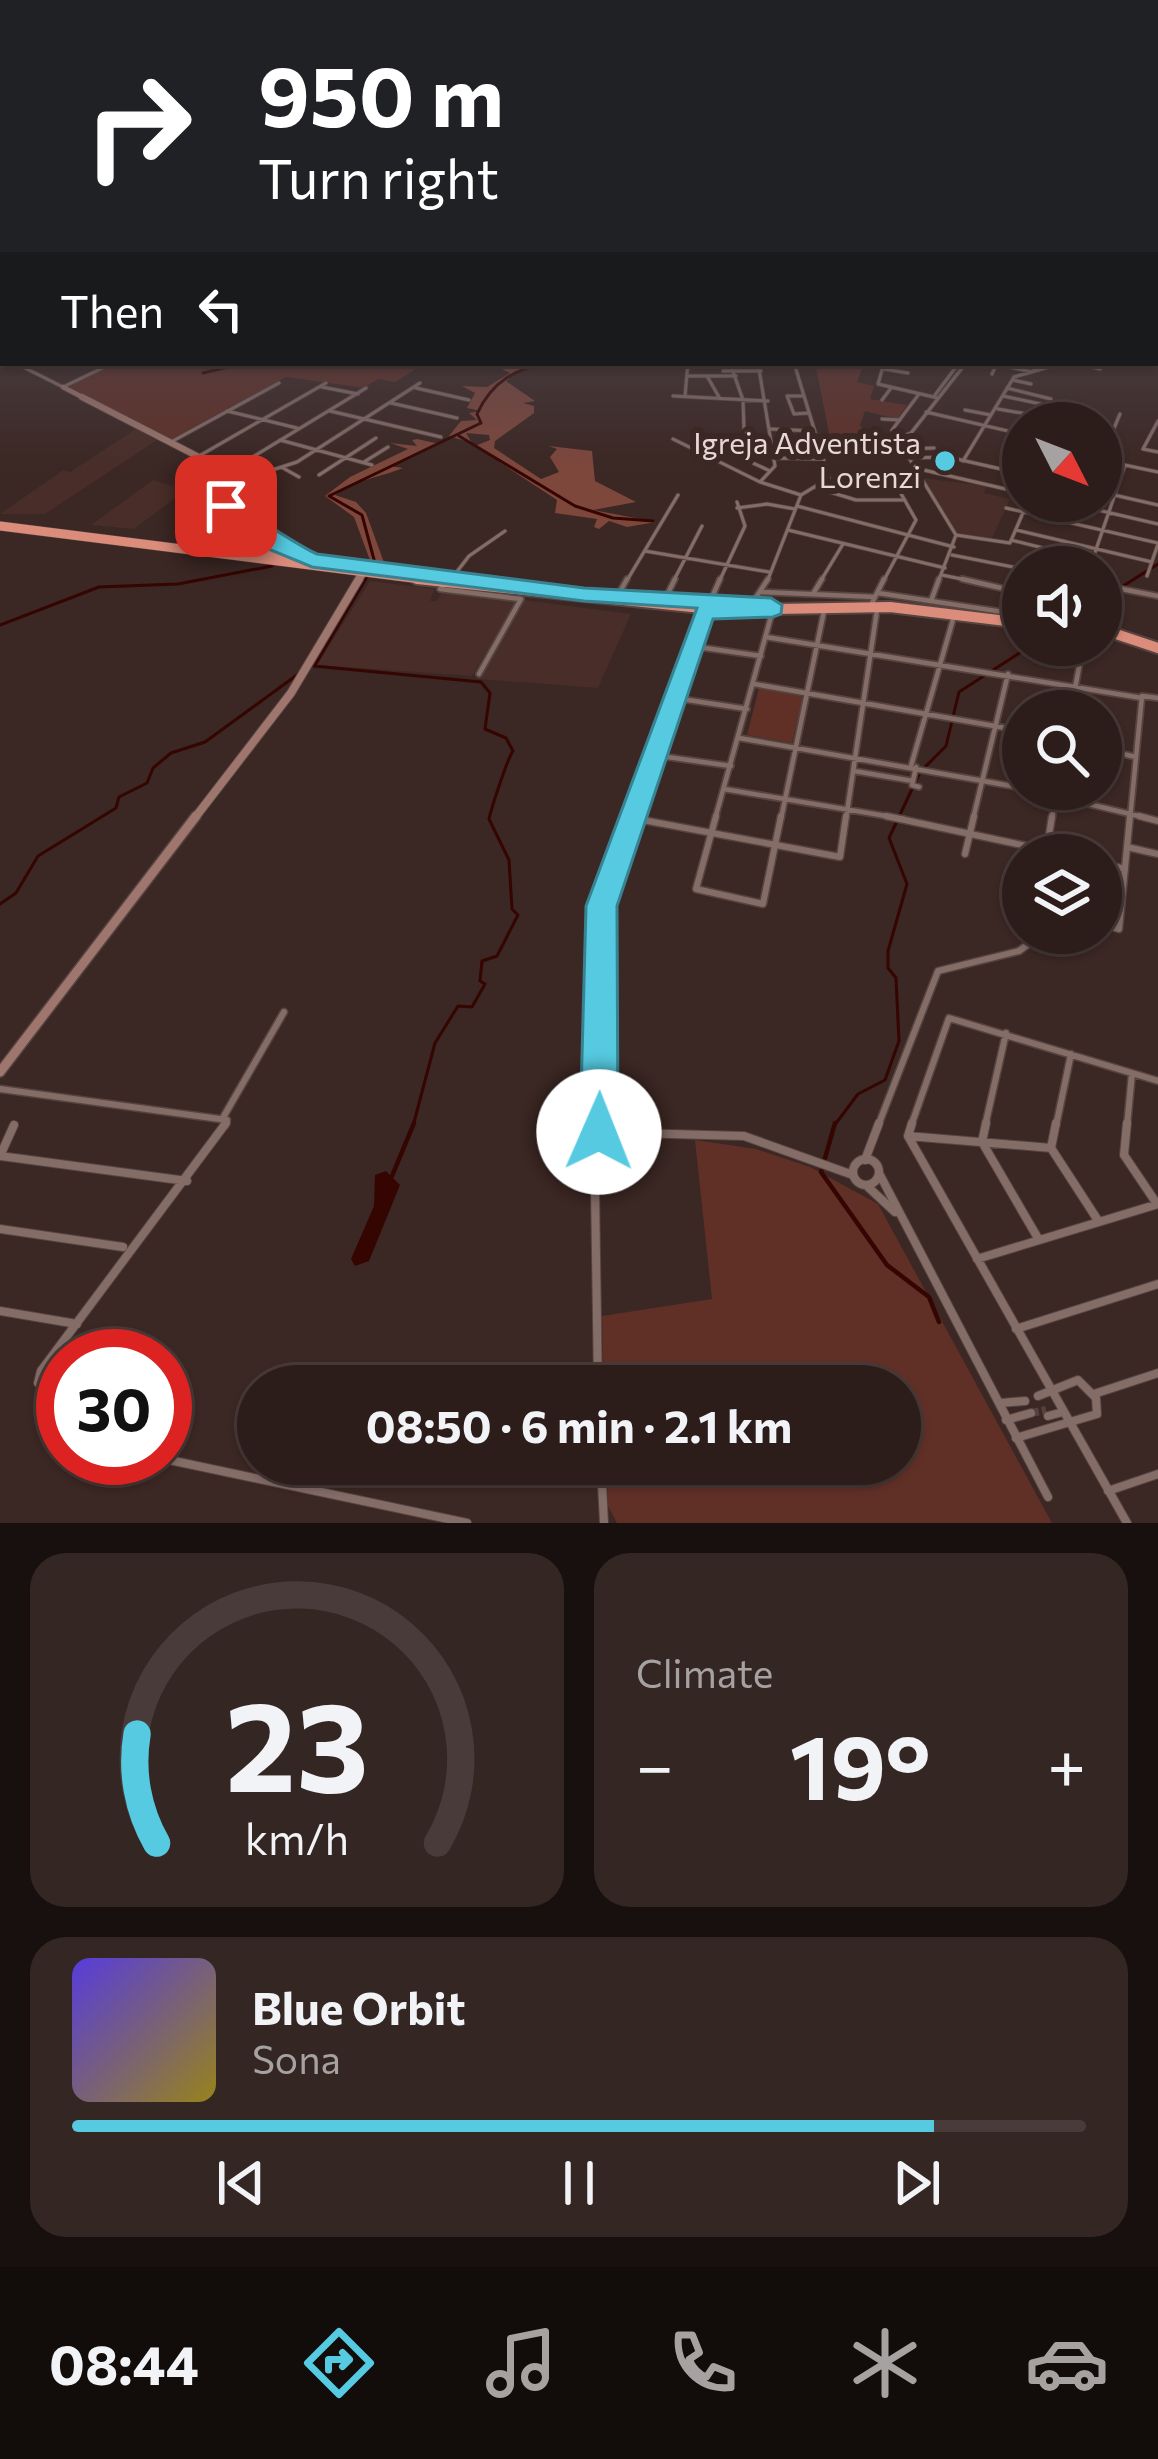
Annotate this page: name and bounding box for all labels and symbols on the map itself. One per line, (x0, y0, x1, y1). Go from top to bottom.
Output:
north arrow (1002, 402, 1122, 522)
place label: Igreja Adventista Lorenzi (693, 423, 921, 494)
marker: Igreja Adventista Lorenzi (932, 448, 958, 474)
pin (175, 455, 277, 557)
position arrow (536, 1069, 662, 1195)
speed limit sign: 30 (36, 1329, 192, 1485)

